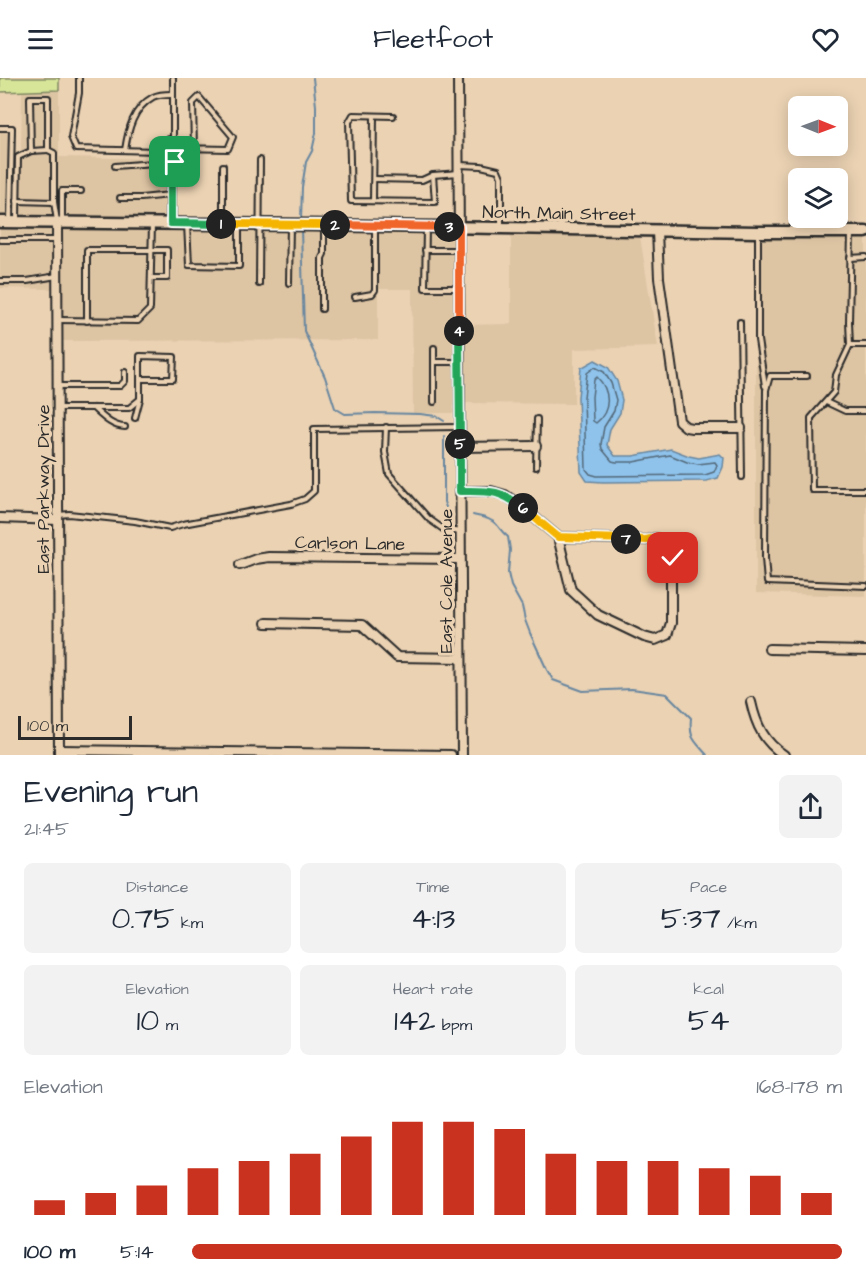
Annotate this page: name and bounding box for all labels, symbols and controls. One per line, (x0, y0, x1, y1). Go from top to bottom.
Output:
text: Fleetfoot (373, 20, 493, 58)
icon: menu (24, 23, 57, 56)
icon: heart (809, 23, 842, 56)
north arrow (788, 96, 848, 156)
map controls (788, 96, 848, 228)
pin (149, 136, 200, 187)
icon: arrive (158, 145, 191, 178)
button: layers (788, 168, 848, 228)
street label: North Main Street (482, 200, 637, 227)
pin: 1 (206, 209, 236, 239)
pin: 2 (320, 210, 350, 240)
pin: 3 (434, 212, 464, 242)
text: 1 (220, 213, 222, 235)
text: 2 (330, 214, 340, 236)
text: 3 (445, 216, 453, 238)
pin: 4 (444, 316, 474, 346)
text: 4 (454, 320, 464, 342)
street label: East Parkway Drive (31, 404, 57, 574)
pin: 5 (445, 429, 475, 459)
text: 5 (454, 433, 466, 455)
pin: 6 (508, 493, 538, 523)
text: 6 (518, 497, 528, 519)
street label: East Cole Avenue (434, 509, 459, 653)
pin: 7 (611, 524, 641, 554)
text: 7 (621, 528, 631, 550)
street label: Carlson Lane (295, 530, 406, 557)
pin (647, 532, 698, 583)
icon: check (656, 541, 689, 574)
scale bar (18, 713, 132, 740)
text: 100 m (27, 715, 68, 737)
text: Evening run (24, 769, 198, 815)
button: share (779, 775, 842, 838)
text: 21:45 (24, 815, 69, 843)
text: Distance (126, 876, 188, 898)
text: Time (416, 876, 450, 898)
text: Pace (690, 876, 727, 898)
text: 0.75 (112, 898, 174, 940)
text: 4:13 (411, 898, 455, 940)
text: 5:37 (661, 898, 721, 940)
text: km (174, 912, 203, 934)
text: /km (721, 912, 757, 934)
text: Elevation (126, 978, 189, 1000)
text: Heart rate (393, 978, 473, 1000)
text: kcal (693, 978, 724, 1000)
text: 10 (137, 1000, 159, 1042)
text: 142 (394, 1000, 435, 1042)
text: 54 (688, 1000, 729, 1042)
text: m (159, 1014, 178, 1036)
text: bpm (435, 1014, 472, 1036)
text: Elevation (24, 1073, 103, 1101)
text: 168–178 m (756, 1073, 842, 1101)
text: 100 m (24, 1238, 75, 1266)
text: 5:14 (120, 1238, 154, 1266)

